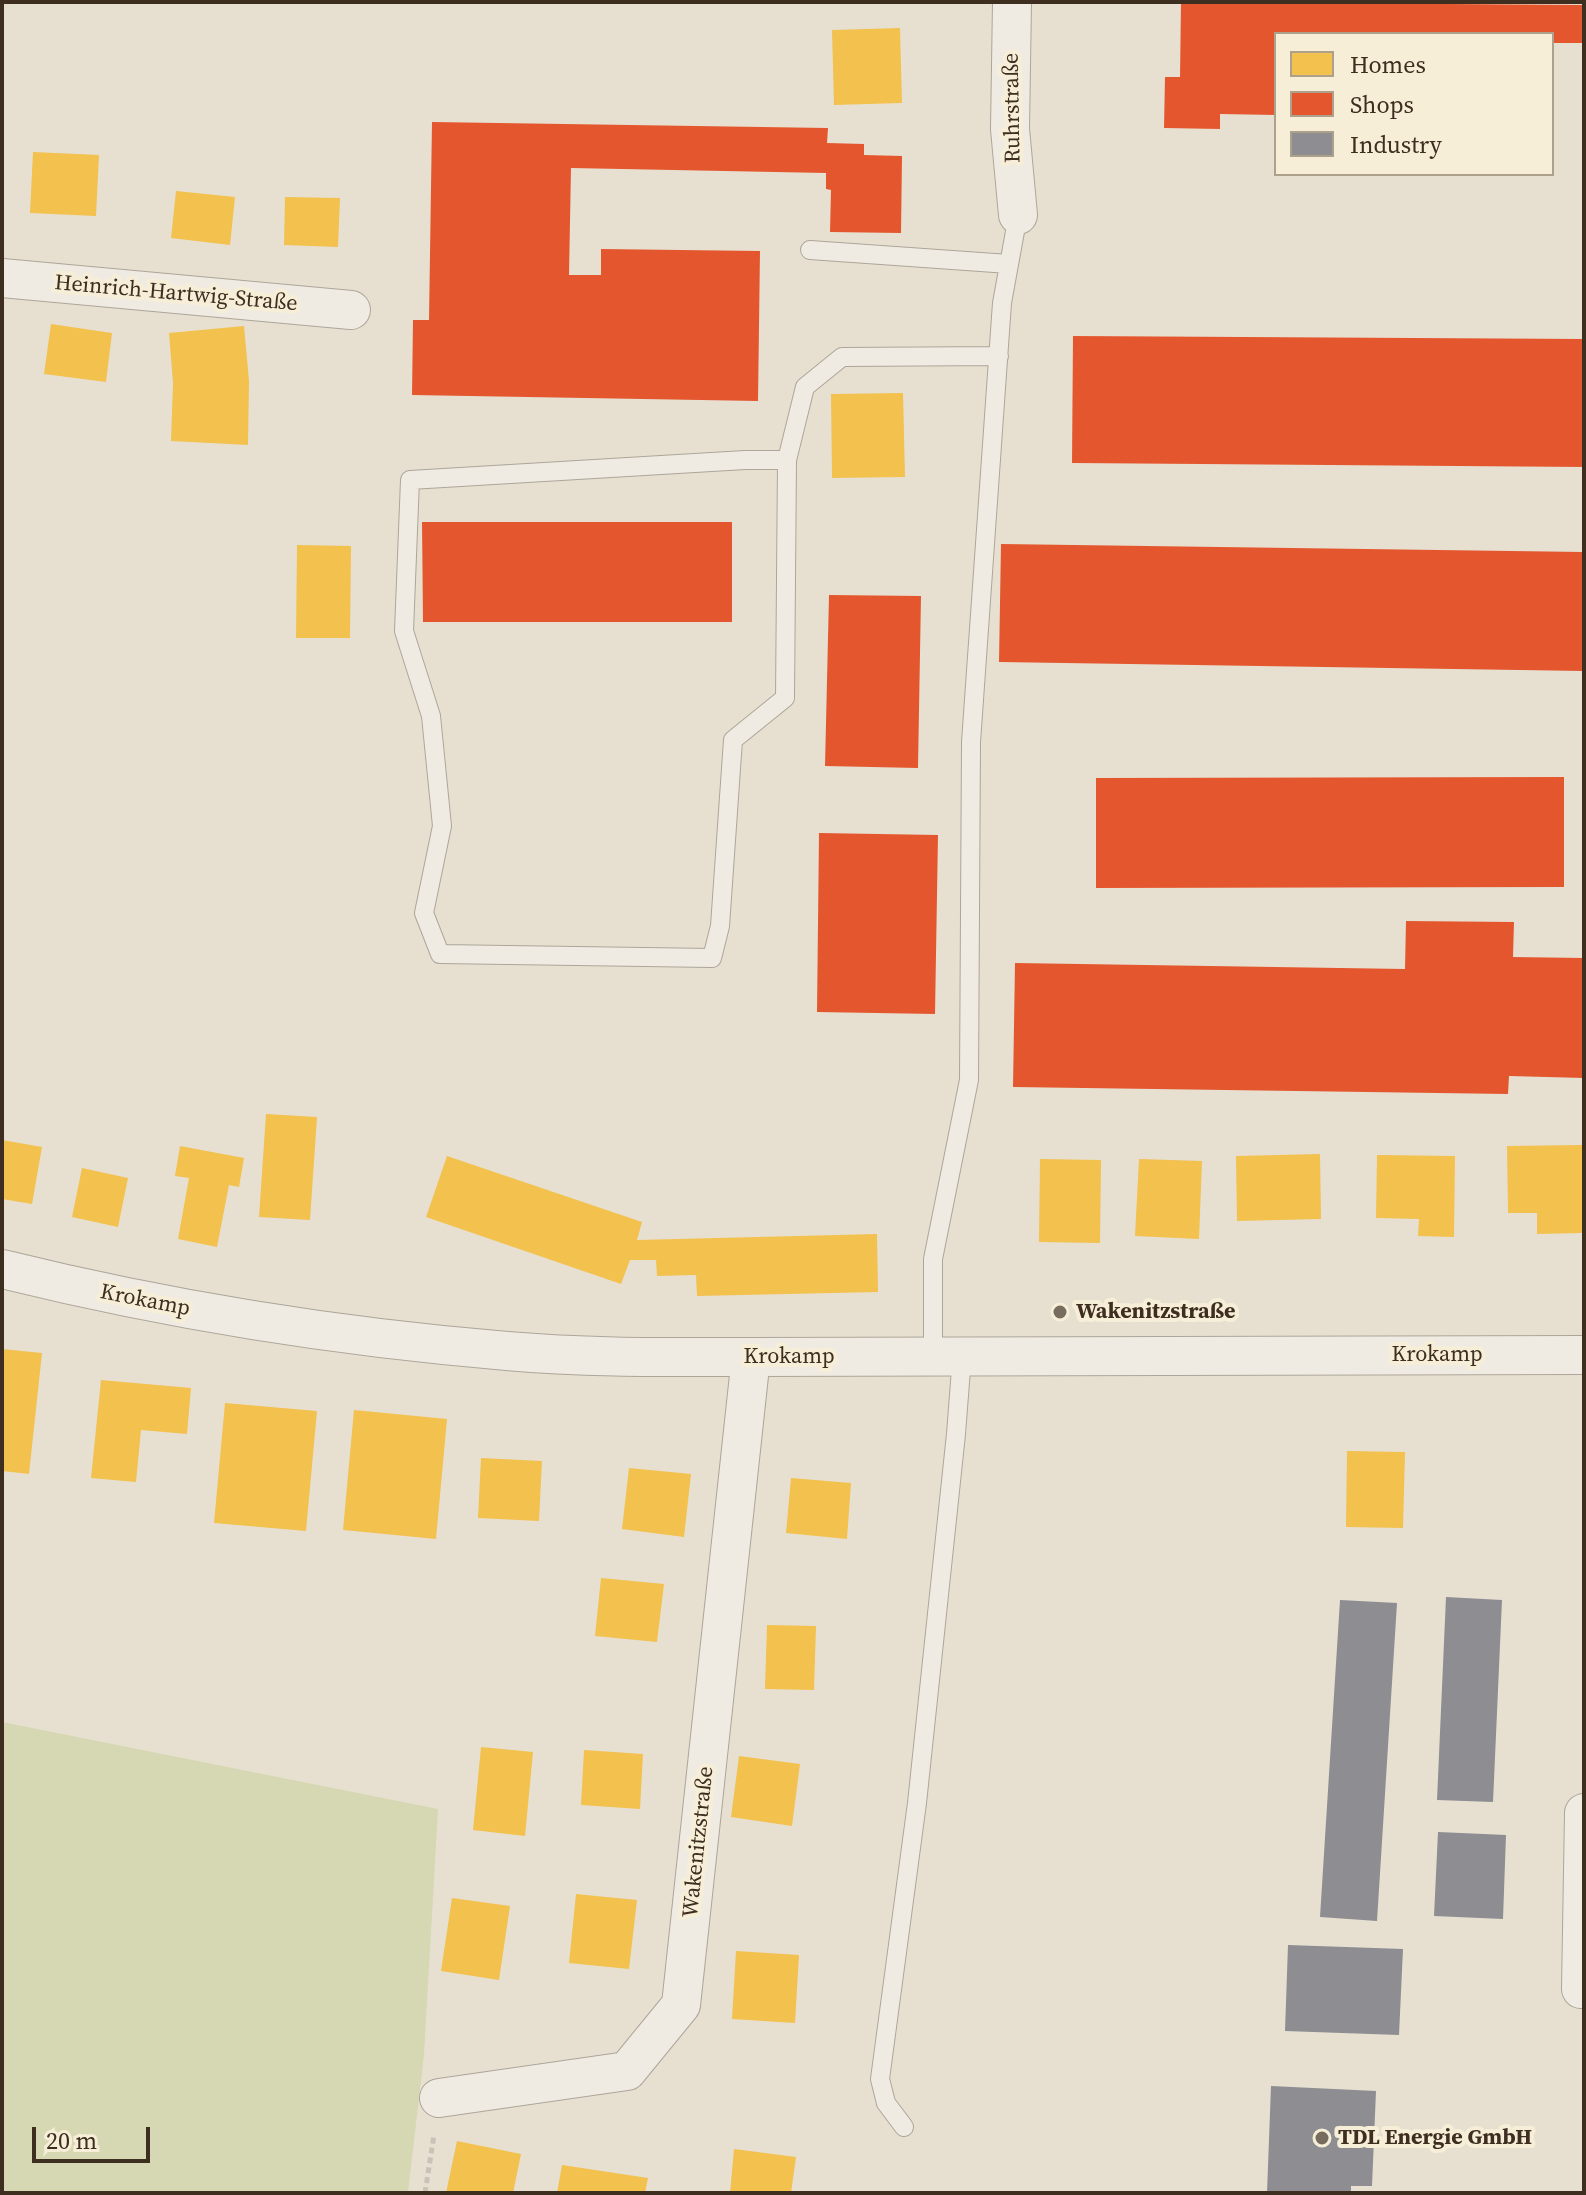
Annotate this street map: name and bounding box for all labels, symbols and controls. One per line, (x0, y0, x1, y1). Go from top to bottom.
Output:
legend (1274, 32, 1554, 176)
text: Homes (1350, 48, 1426, 81)
street label: Ruhrstraße (999, 53, 1027, 163)
text: Shops (1350, 88, 1414, 121)
text: Industry (1350, 128, 1442, 161)
street label: Heinrich-Hartwig-Straße (53, 270, 299, 318)
street label: Krokamp (98, 1279, 192, 1323)
place label: Wakenitzstraße (1076, 1299, 1236, 1325)
marker: Wakenitzstraße (1051, 1303, 1069, 1321)
street label: Krokamp (1391, 1342, 1483, 1368)
street label: Krokamp (743, 1344, 835, 1370)
street label: Wakenitzstraße (678, 1765, 720, 1919)
scale bar (36, 2111, 154, 2161)
text: 20 m (46, 2124, 97, 2157)
place label: TDL Energie GmbH (1338, 2125, 1532, 2151)
marker: TDL Energie GmbH (1313, 2129, 1331, 2147)

